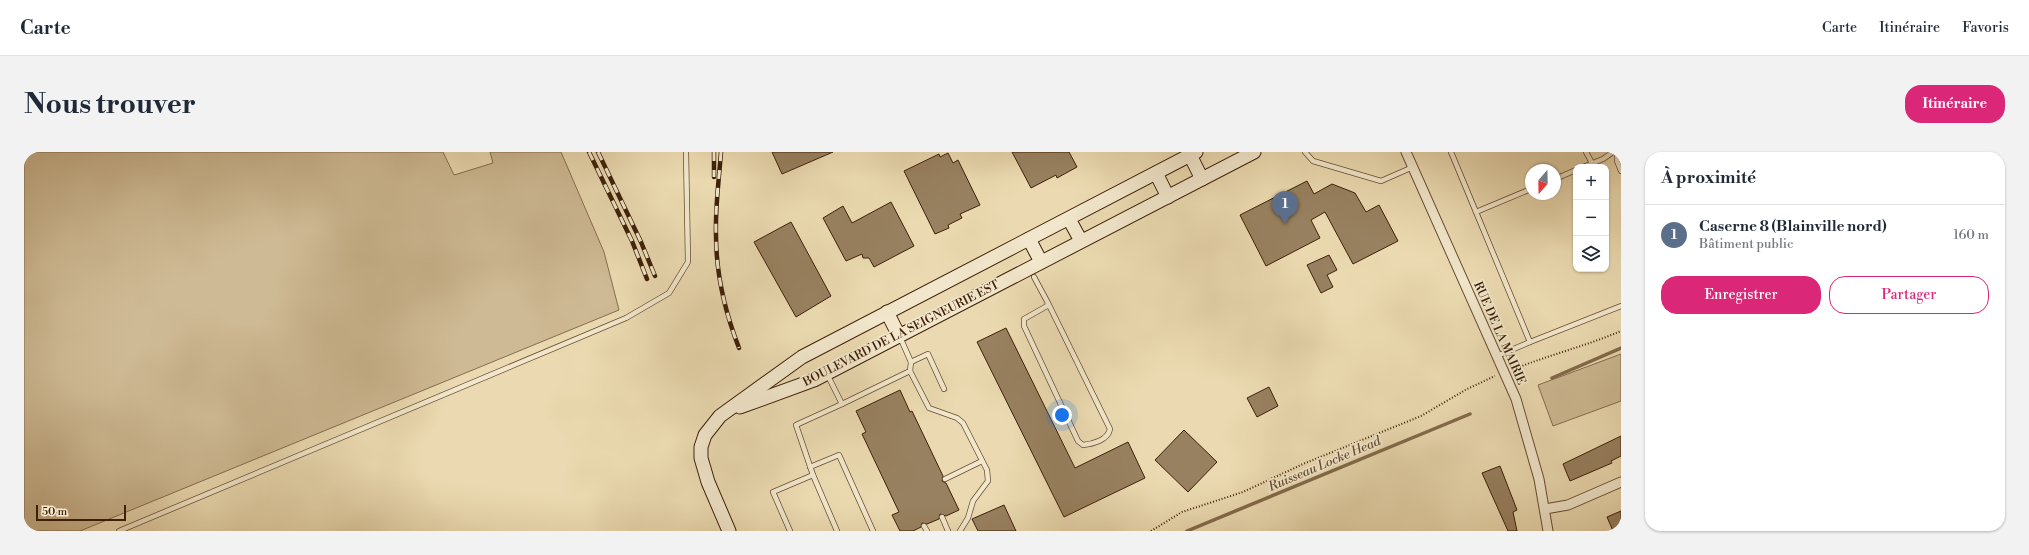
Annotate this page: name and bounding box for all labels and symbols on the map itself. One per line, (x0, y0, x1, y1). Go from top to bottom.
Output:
north arrow (1525, 164, 1561, 200)
pin: 1 (1272, 191, 1298, 224)
street label: BOULEVARD DE LA SEIGNEURIE EST (800, 277, 1002, 390)
street label: RUE DE LA MAIRIE (1470, 279, 1529, 387)
your location (1052, 405, 1072, 425)
water label: Ruisseau Locke Head (1265, 433, 1384, 495)
scale bar (36, 503, 126, 522)

